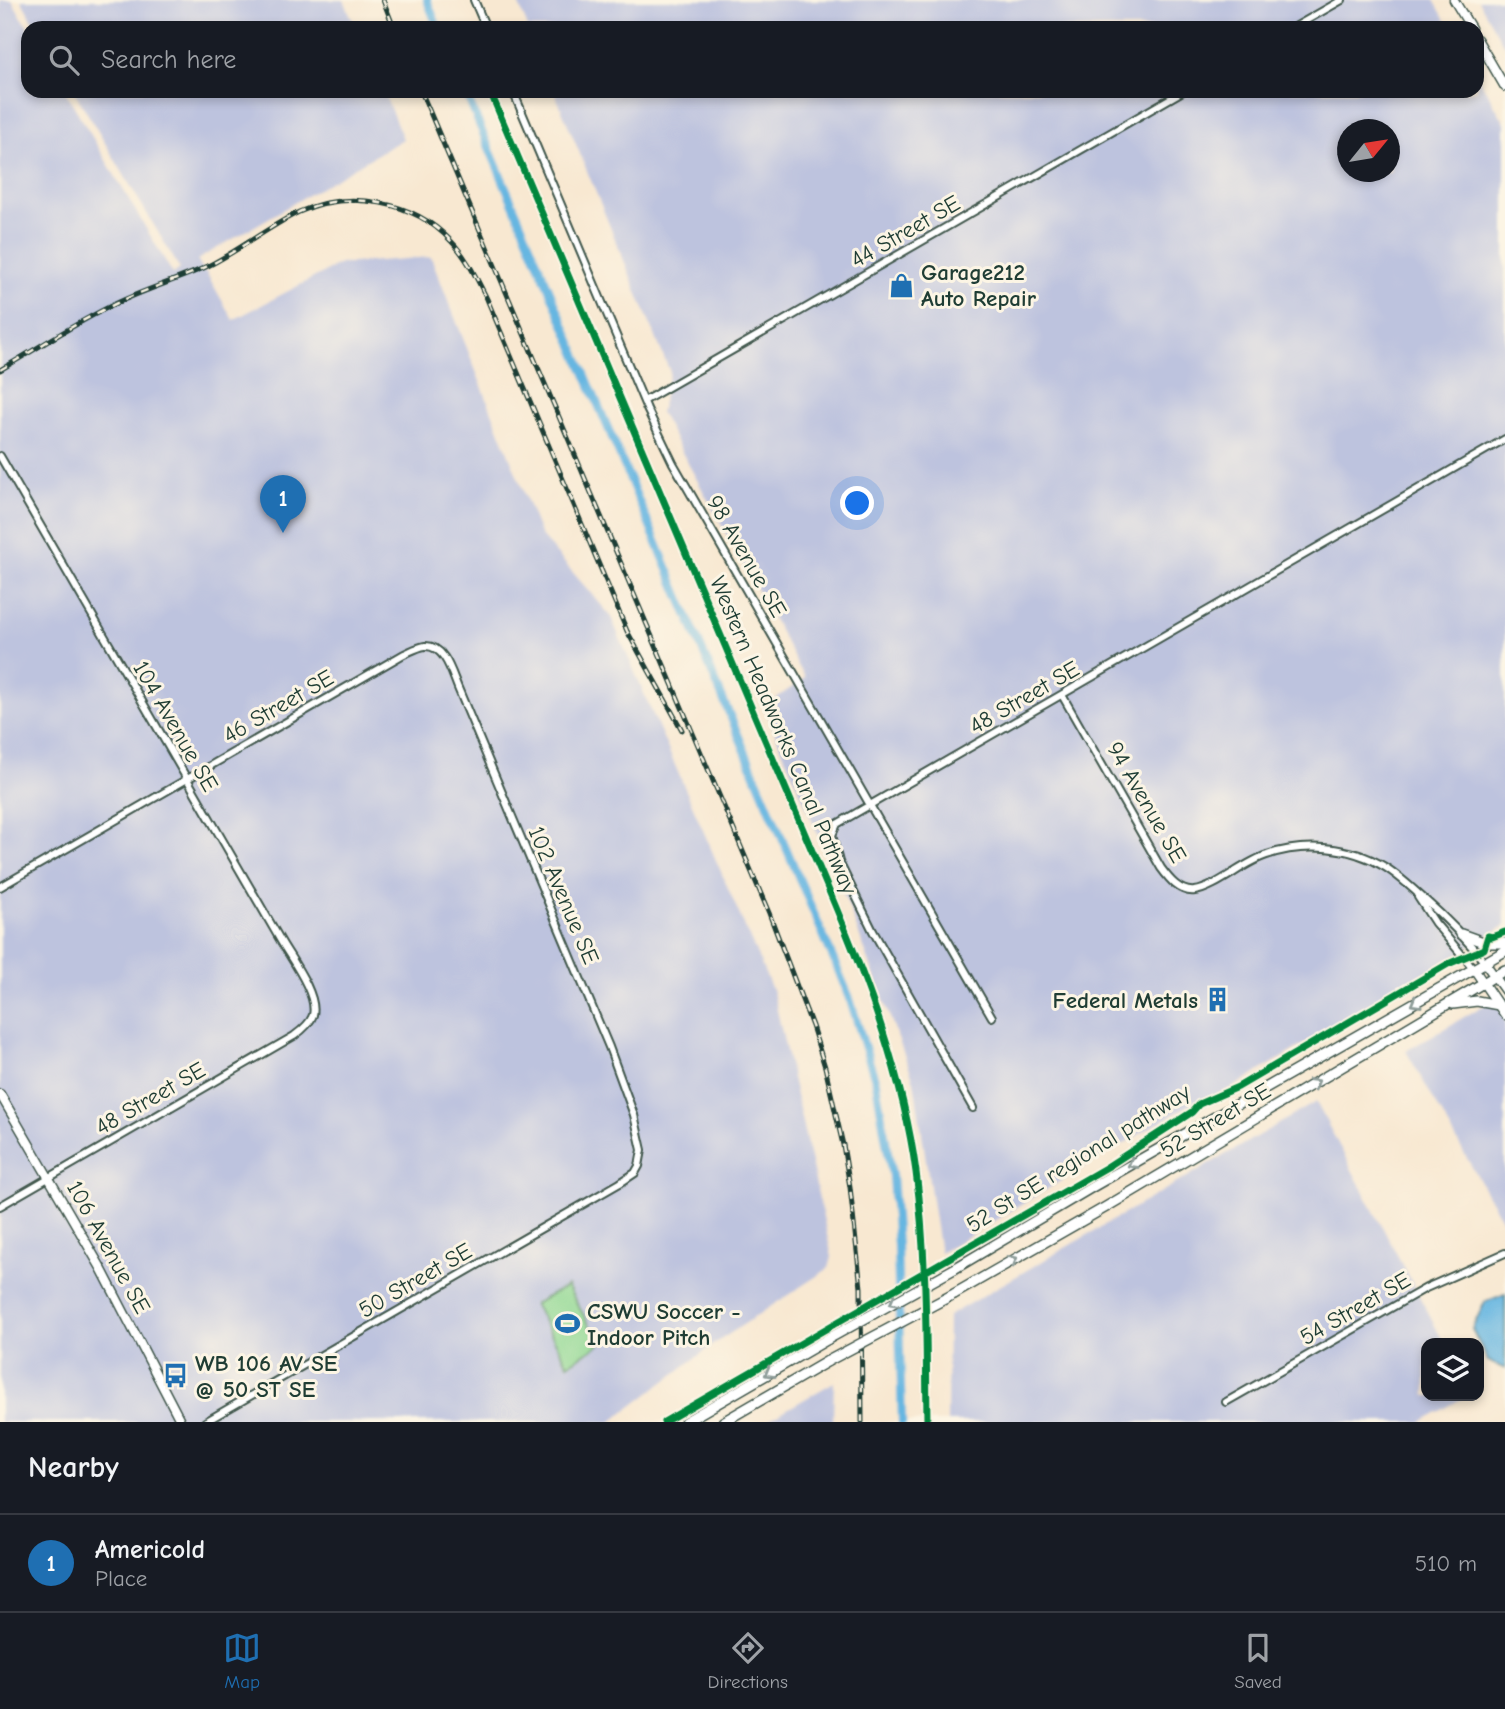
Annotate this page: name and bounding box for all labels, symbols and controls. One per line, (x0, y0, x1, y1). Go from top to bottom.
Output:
search box (21, 21, 1484, 98)
icon: search (45, 41, 83, 79)
text: Search here (101, 45, 236, 75)
north arrow (1337, 119, 1400, 182)
street label: 44 Street SE (846, 189, 965, 274)
place label: Garage212 Auto Repair (921, 259, 1037, 312)
shop icon: Garage212 Auto Repair (887, 271, 915, 299)
pin: 1 (260, 475, 306, 533)
your location (840, 486, 874, 520)
street label: 98 Avenue SE (701, 491, 792, 622)
street label: Western Headworks Canal Pathway (704, 572, 863, 899)
street label: 48 Street SE (964, 655, 1084, 740)
street label: 104 Avenue SE (127, 656, 224, 796)
street label: 46 Street SE (218, 664, 338, 749)
street label: 94 Avenue SE (1101, 737, 1192, 868)
street label: 102 Avenue SE (522, 822, 605, 968)
building icon: Federal Metals (1204, 986, 1232, 1014)
place label: Federal Metals (1052, 987, 1198, 1014)
one-way arrow (1409, 995, 1422, 1008)
street label: 48 Street SE (90, 1056, 210, 1141)
street label: 52 Street SE (1155, 1077, 1275, 1164)
street label: 52 St SE regional pathway (961, 1078, 1196, 1238)
one-way arrow (1307, 1078, 1320, 1091)
one-way arrow (1127, 1156, 1139, 1169)
street label: 106 Avenue SE (61, 1176, 156, 1318)
street label: 50 Street SE (354, 1237, 477, 1324)
one-way arrow (1005, 1255, 1018, 1268)
street label: 54 Street SE (1295, 1266, 1415, 1351)
one-way arrow (889, 1294, 901, 1307)
place label: CSWU Soccer - Indoor Pitch (587, 1298, 741, 1351)
sports icon: CSWU Soccer - Indoor Pitch (553, 1310, 581, 1338)
map controls (1421, 1338, 1484, 1401)
button: layers (1421, 1338, 1484, 1401)
place label: WB 106 AV SE @ 50 ST SE (195, 1350, 338, 1403)
bus stop icon: WB 106 AV SE @ 50 ST SE (161, 1362, 189, 1390)
one-way arrow (764, 1365, 776, 1378)
text: Nearby (28, 1450, 119, 1485)
text: Americold (95, 1535, 205, 1565)
text: 1 (46, 1550, 56, 1577)
text: 510 m (1415, 1550, 1477, 1577)
text: Place (95, 1565, 147, 1592)
tab: Map (223, 1629, 261, 1693)
tab: Directions (708, 1629, 788, 1693)
tab: Saved (1234, 1629, 1282, 1693)

